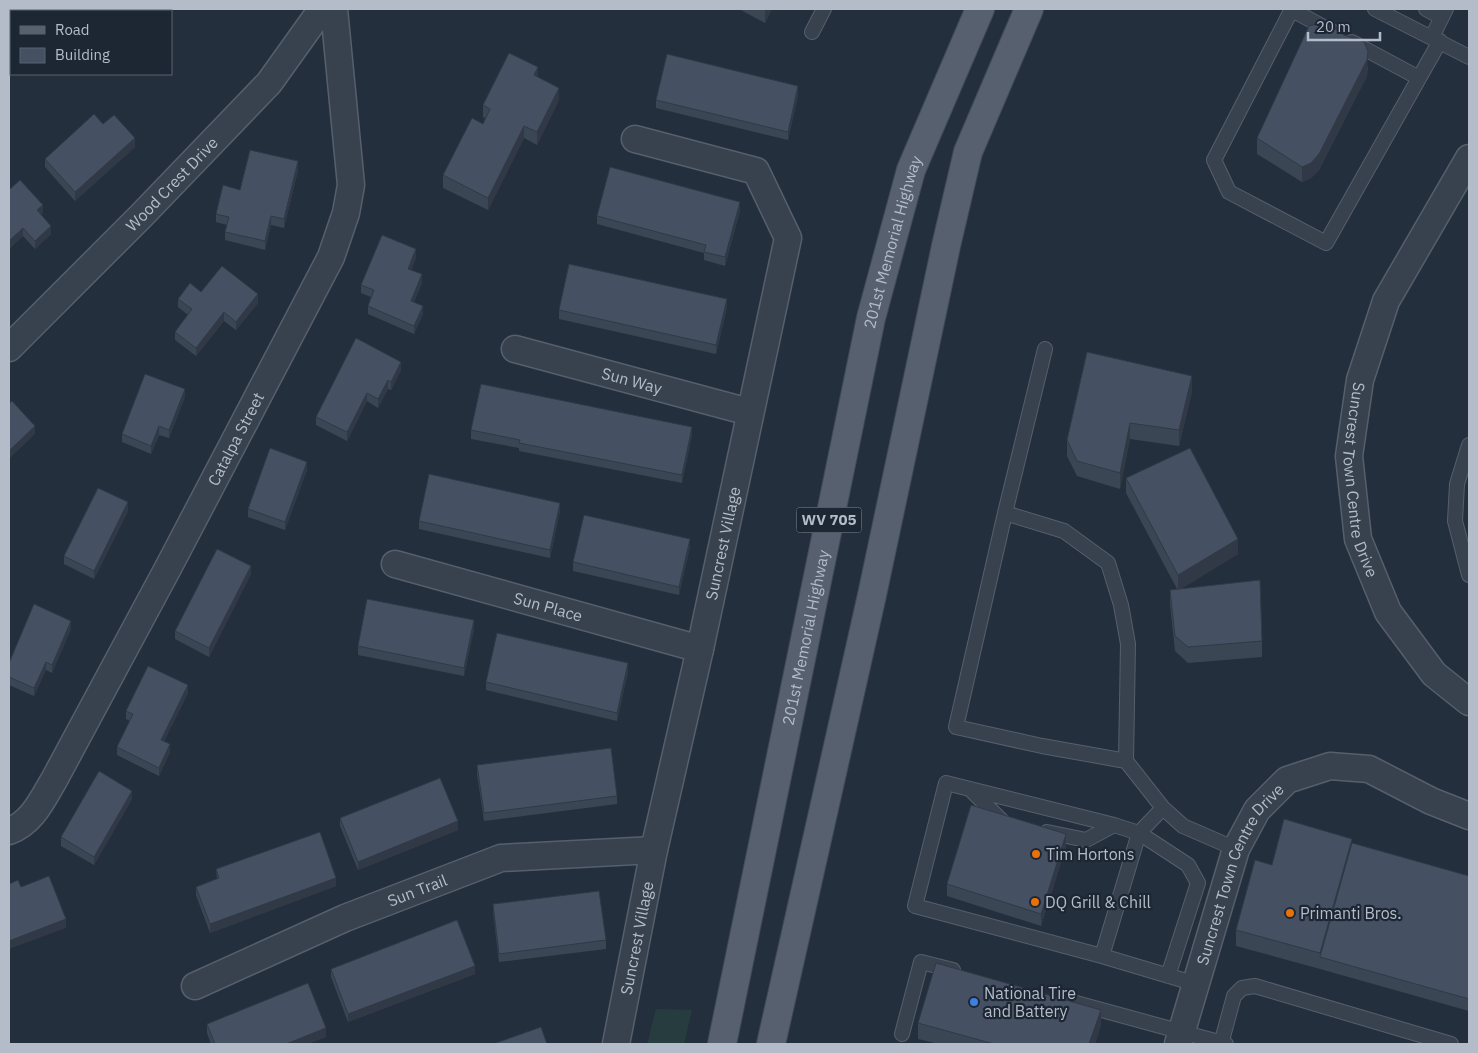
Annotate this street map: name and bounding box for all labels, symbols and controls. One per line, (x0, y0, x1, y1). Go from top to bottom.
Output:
legend (10, 10, 172, 75)
scale bar (1308, 10, 1380, 42)
text: 20 m (1316, 17, 1351, 36)
text: Road (55, 20, 90, 39)
text: Building (55, 45, 110, 64)
street label: Wood Crest Drive (121, 132, 222, 236)
street label: 201st Memorial Highway (859, 152, 926, 330)
street label: Sun Way (599, 363, 664, 398)
street label: Suncrest Town Centre Drive (1339, 381, 1383, 580)
street label: Catalpa Street (203, 389, 268, 489)
street label: Suncrest Village (701, 485, 745, 602)
road number: WV 705 (796, 508, 862, 532)
street label: 201st Memorial Highway (778, 548, 833, 727)
street label: Sun Place (511, 588, 585, 626)
street label: Suncrest Town Centre Drive (1192, 779, 1288, 968)
place label: Tim Hortons (1046, 844, 1135, 864)
marker: Tim Hortons (1030, 848, 1042, 860)
street label: Sun Trail (384, 870, 450, 911)
street label: Suncrest Village (616, 879, 658, 997)
place label: DQ Grill & Chill (1045, 892, 1151, 912)
marker: DQ Grill & Chill (1029, 896, 1041, 908)
place label: Primanti Bros. (1300, 903, 1402, 923)
marker: Primanti Bros. (1284, 907, 1296, 919)
place label: National Tire and Battery (984, 983, 1076, 1021)
marker: National Tire and Battery (968, 996, 980, 1008)

